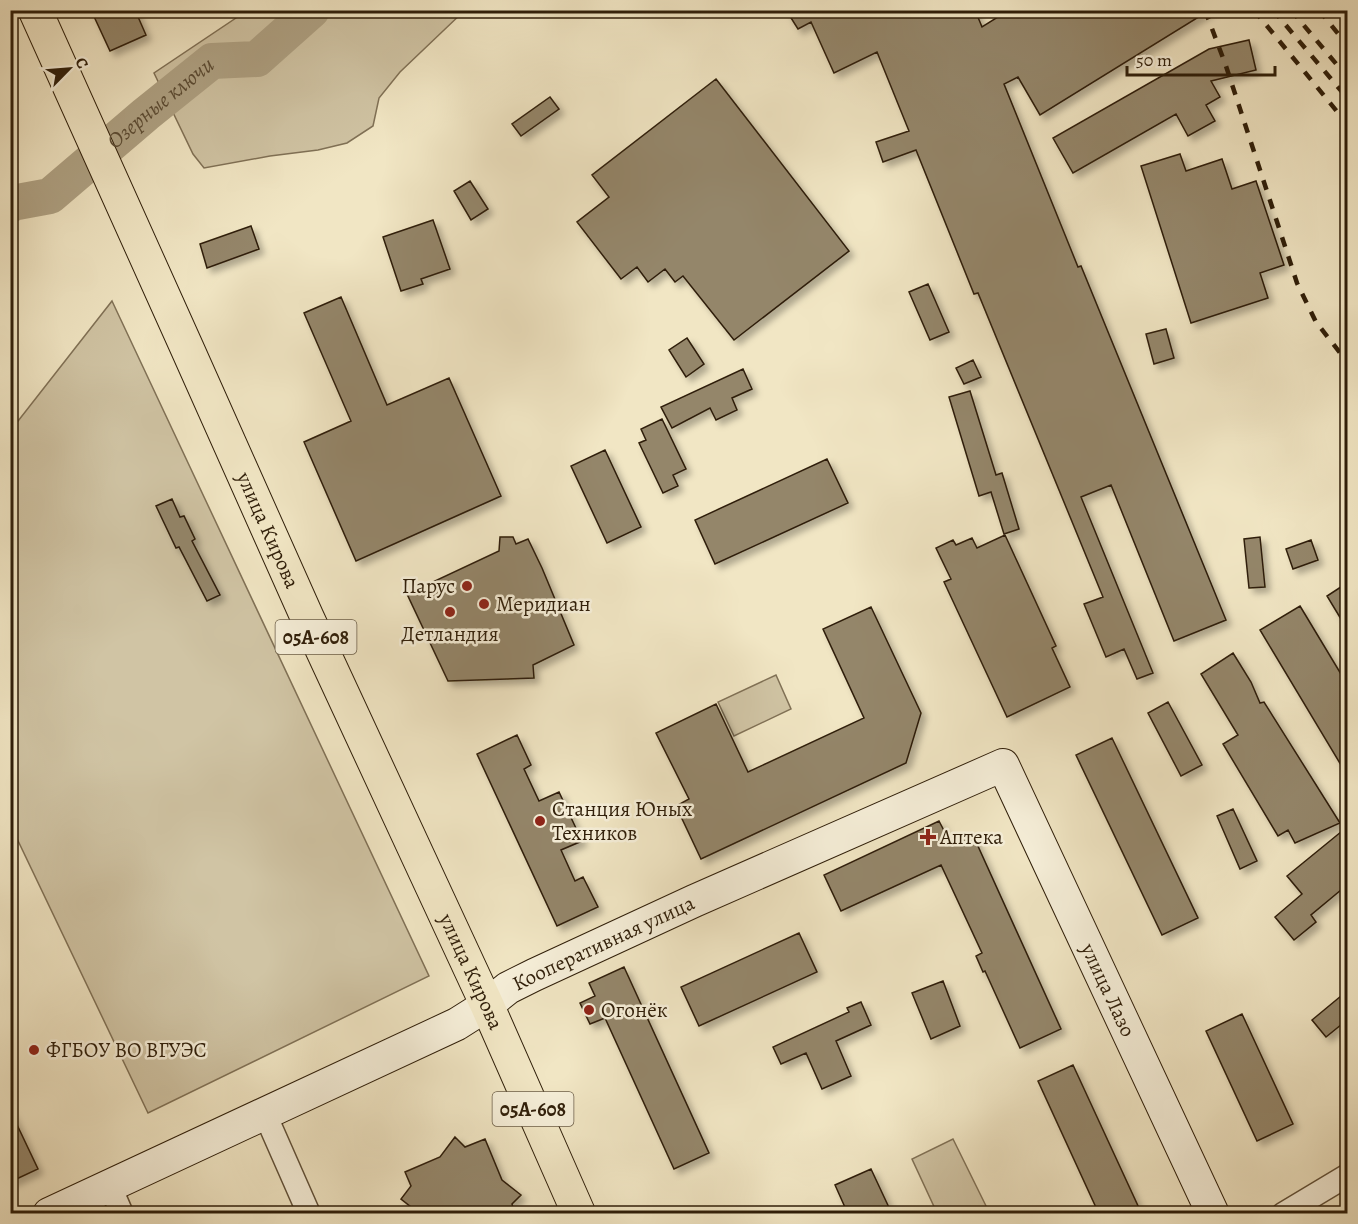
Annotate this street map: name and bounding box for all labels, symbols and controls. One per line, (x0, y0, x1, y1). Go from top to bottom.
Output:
north arrow (39, 39, 99, 99)
scale bar (1127, 39, 1276, 77)
text: 50 m (1136, 48, 1172, 72)
water label: Озерные ключи (101, 50, 221, 156)
text: С (70, 54, 94, 72)
street label: улица Кирова (230, 466, 307, 593)
place label: Парус (402, 572, 455, 600)
marker: Парус (460, 579, 474, 593)
place label: Меридиан (496, 590, 591, 618)
marker: Меридиан (477, 597, 491, 611)
marker: Детландия (443, 605, 457, 619)
road number: 05А-608 (276, 620, 356, 654)
place label: Детландия (401, 620, 499, 648)
place label: Станция Юных Техников (552, 795, 693, 847)
marker: Станция Юных Техников (533, 814, 547, 828)
place label: Аптека (939, 823, 1003, 851)
marker: Аптека (921, 830, 935, 844)
street label: Кооперативная улица (508, 889, 699, 998)
street label: улица Кирова (432, 908, 510, 1034)
street label: улица Лазо (1074, 938, 1142, 1041)
place label: Огонёк (601, 996, 668, 1024)
marker: Огонёк (582, 1003, 596, 1017)
place label: ФГБОУ ВО ВГУЭС (46, 1036, 207, 1064)
marker: ФГБОУ ВО ВГУЭС (27, 1043, 41, 1057)
road number: 05А-608 (492, 1092, 574, 1126)

